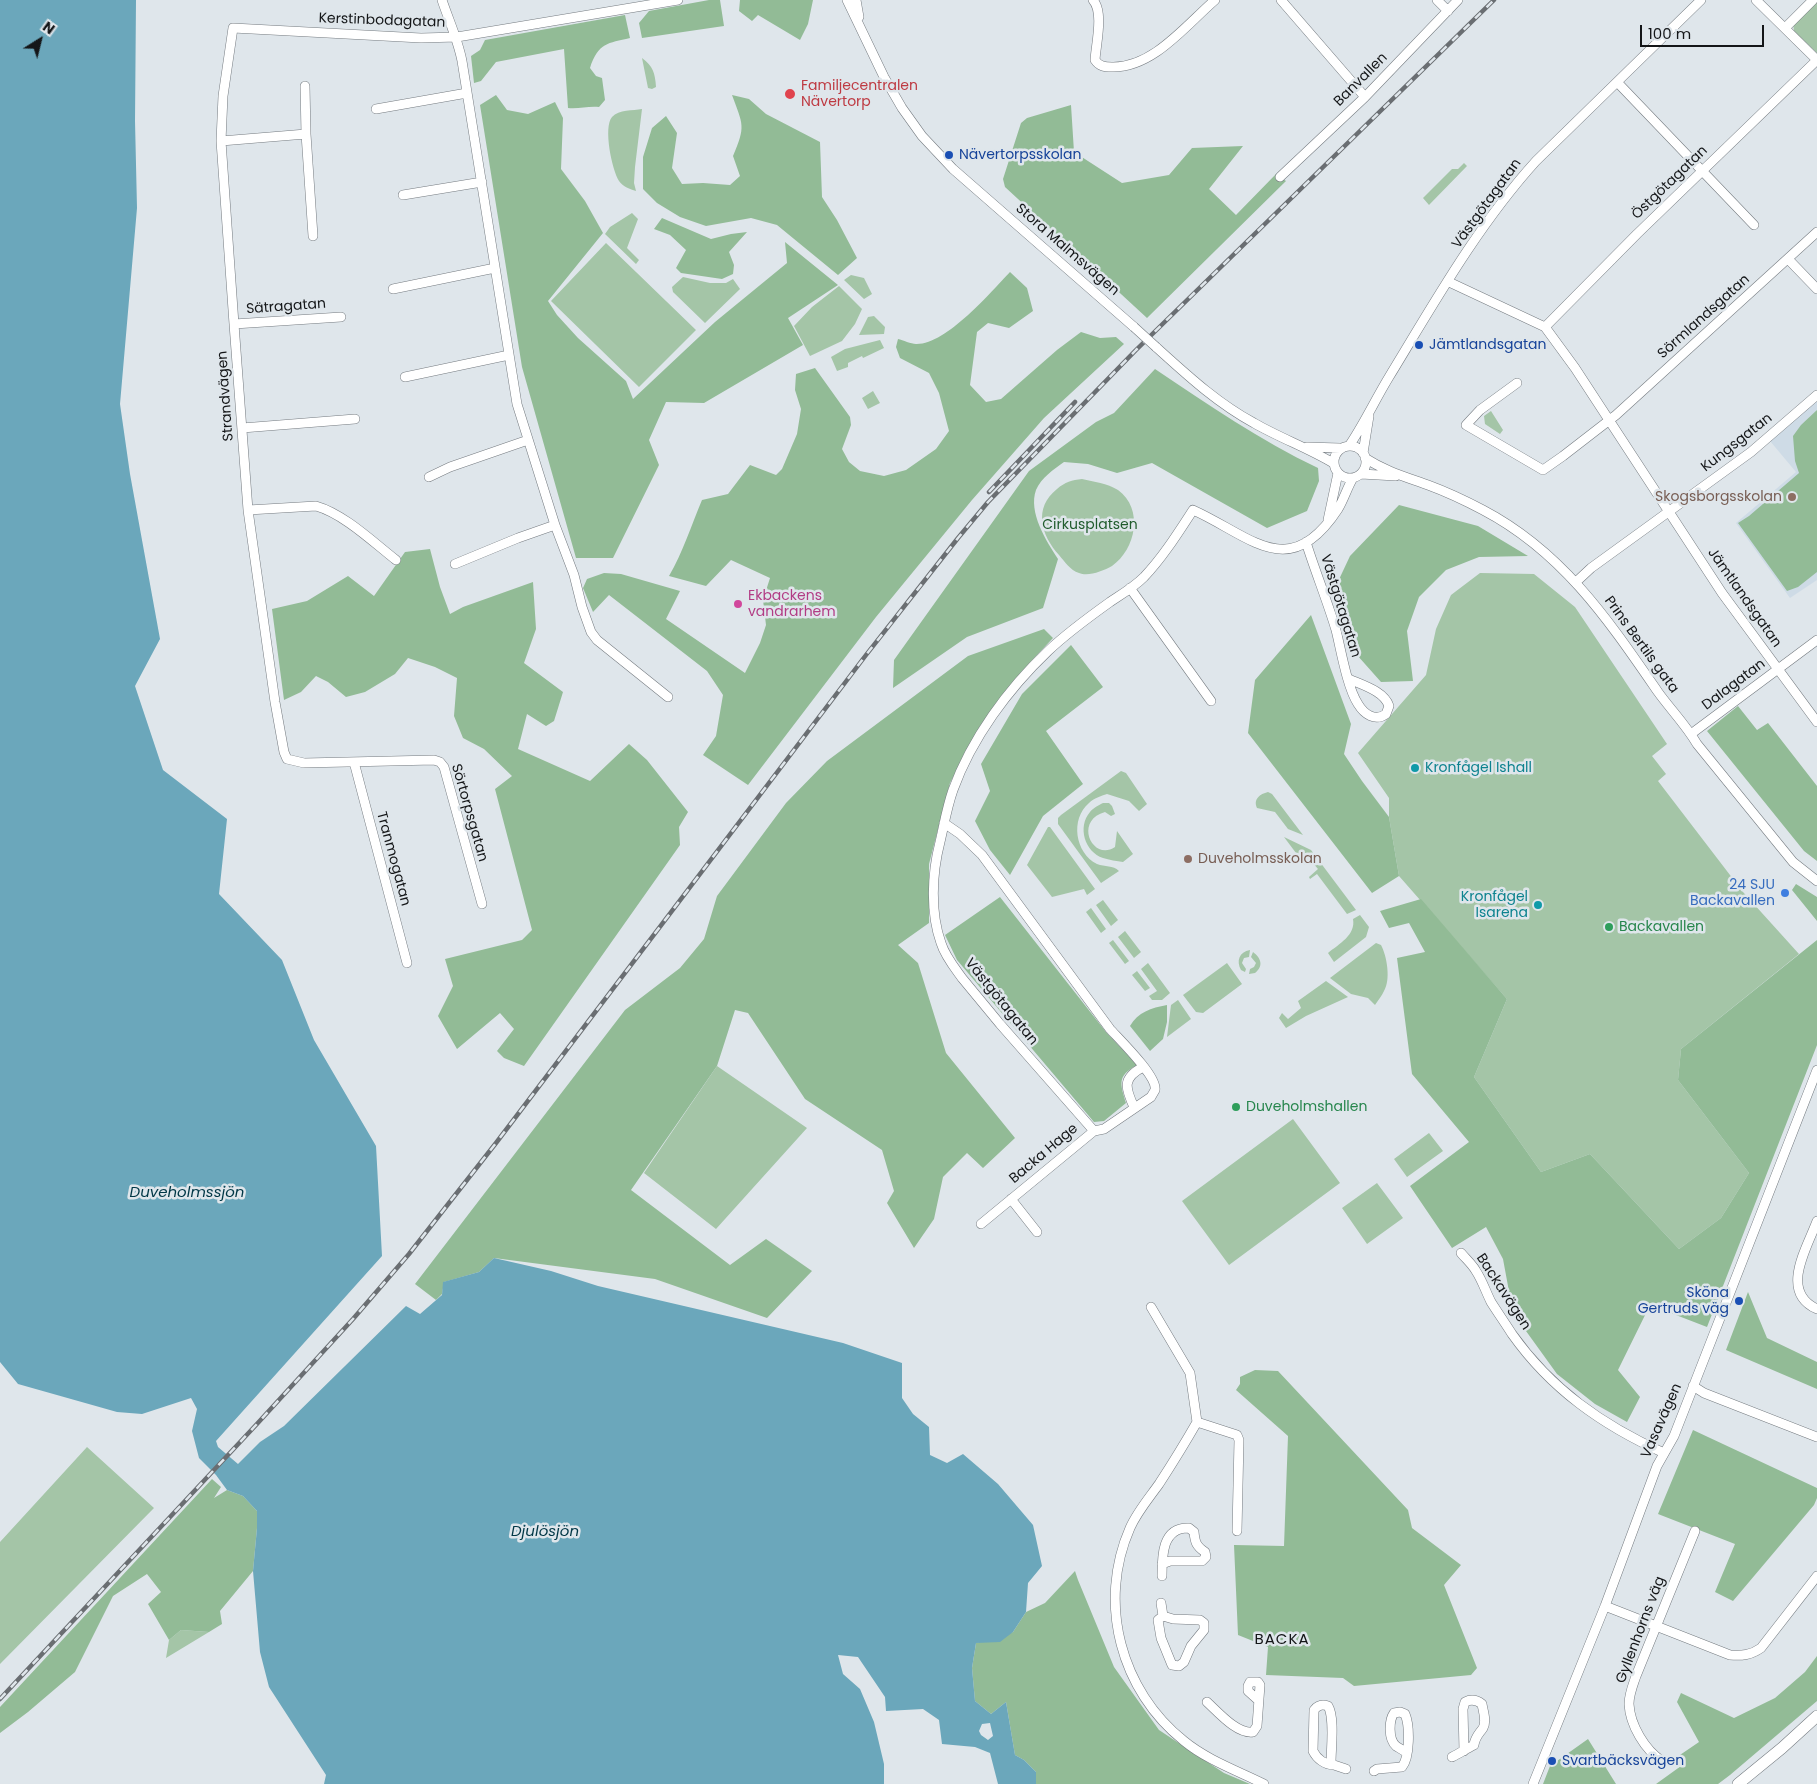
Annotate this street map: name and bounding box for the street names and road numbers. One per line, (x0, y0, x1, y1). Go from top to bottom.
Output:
street label: Kerstinbodagatan (318, 10, 446, 32)
street label: Banvallen (1331, 50, 1391, 110)
street label: Östgötagatan (1629, 143, 1711, 223)
street label: Västgötagatan (1449, 156, 1525, 252)
street label: Stora Malmsvägen (1012, 200, 1122, 300)
street label: Sörmlandsgatan (1655, 271, 1753, 363)
street label: Sätragatan (246, 296, 326, 318)
street label: Strandvägen (214, 350, 238, 442)
street label: Kungsgatan (1698, 410, 1776, 476)
street label: Jämtlandsgatan (1703, 545, 1785, 651)
street label: Västgötagatan (1316, 552, 1364, 660)
street label: Prins Bertils gata (1600, 593, 1682, 697)
street label: Dalagatan (1699, 656, 1769, 714)
street label: Sörtorpsgatan (447, 762, 491, 864)
street label: Tranmogatan (372, 810, 414, 908)
street label: Västgötagatan (961, 955, 1041, 1049)
street label: Backa Hage (1006, 1120, 1082, 1188)
street label: Backavägen (1472, 1251, 1534, 1333)
street label: Vasavägen (1638, 1381, 1686, 1461)
street label: Gyllenhorns väg (1613, 1574, 1669, 1686)

